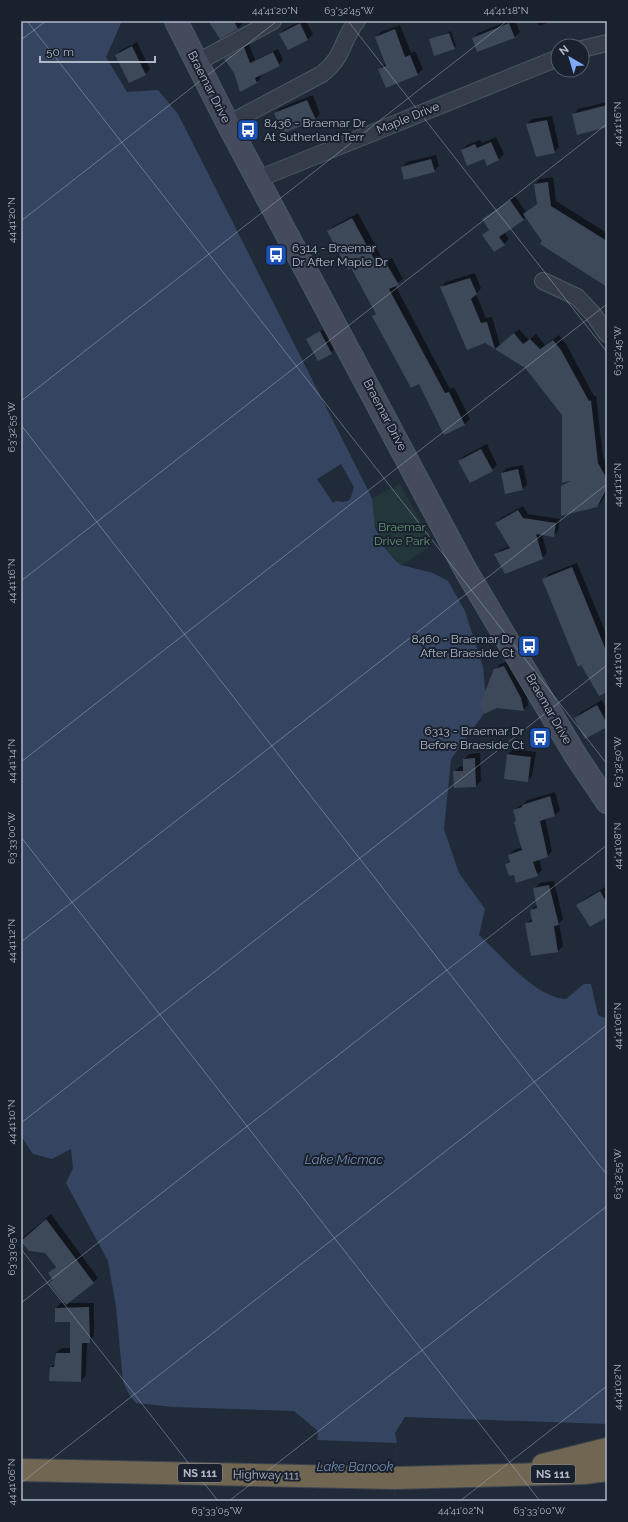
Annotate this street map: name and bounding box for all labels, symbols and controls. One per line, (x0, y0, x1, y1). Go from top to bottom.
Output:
text: 44°41'20"N (252, 5, 298, 16)
text: 63°32'45"W (324, 5, 374, 16)
text: 44°41'18"N (484, 5, 528, 16)
scale bar (40, 38, 155, 64)
north arrow (550, 38, 590, 78)
text: N (557, 43, 571, 58)
text: 50 m (46, 45, 74, 59)
street label: Braemar Drive (185, 49, 233, 125)
street label: Maple Drive (375, 99, 441, 137)
text: 44°41'16"N (612, 101, 623, 147)
place label: 8436 - Braemar Dr At Sutherland Terr (264, 116, 366, 144)
bus stop icon: 8436 - Braemar Dr At Sutherland Terr (235, 117, 261, 143)
text: 44°41'20"N (6, 197, 17, 243)
place label: 6314 - Braemar Dr After Maple Dr (292, 241, 388, 269)
bus stop icon: 6314 - Braemar Dr After Maple Dr (263, 242, 289, 268)
text: 63°32'45"W (612, 326, 623, 376)
street label: Braemar Drive (360, 377, 410, 453)
text: 63°32'55"W (6, 401, 17, 452)
text: 44°41'12"N (612, 463, 623, 507)
park label: Braemar Drive Park (374, 520, 431, 548)
text: 44°41'16"N (6, 558, 17, 604)
place label: 8460 - Braemar Dr After Braeside Ct (411, 632, 515, 660)
bus stop icon: 8460 - Braemar Dr After Braeside Ct (516, 633, 542, 659)
text: 44°41'10"N (612, 642, 623, 688)
street label: Braemar Drive (523, 671, 575, 747)
place label: 6313 - Braemar Dr Before Braeside Ct (420, 724, 525, 752)
bus stop icon: 6313 - Braemar Dr Before Braeside Ct (527, 725, 553, 751)
text: 63°32'50"W (612, 736, 623, 787)
text: 44°41'14"N (6, 739, 17, 783)
text: 63°33'00"W (6, 812, 17, 864)
text: 44°41'08"N (612, 823, 623, 869)
text: 44°41'12"N (6, 919, 17, 963)
text: 44°41'06"N (612, 1003, 623, 1049)
text: 44°41'10"N (6, 1099, 17, 1145)
text: 63°32'55"W (612, 1148, 623, 1199)
water label: Lake Micmac (305, 1152, 383, 1167)
text: 63°33'05"W (6, 1224, 17, 1276)
text: 44°41'02"N (612, 1364, 623, 1410)
text: 44°41'06"N (6, 1459, 17, 1505)
water label: Lake Banook (316, 1459, 394, 1474)
road number: NS 111 (178, 1464, 222, 1482)
road number: NS 111 (531, 1465, 575, 1483)
street label: Highway 111 (233, 1467, 299, 1483)
text: 63°33'05"W (191, 1505, 243, 1516)
text: 44°41'02"N (438, 1505, 484, 1516)
text: 63°33'00"W (513, 1505, 565, 1516)

